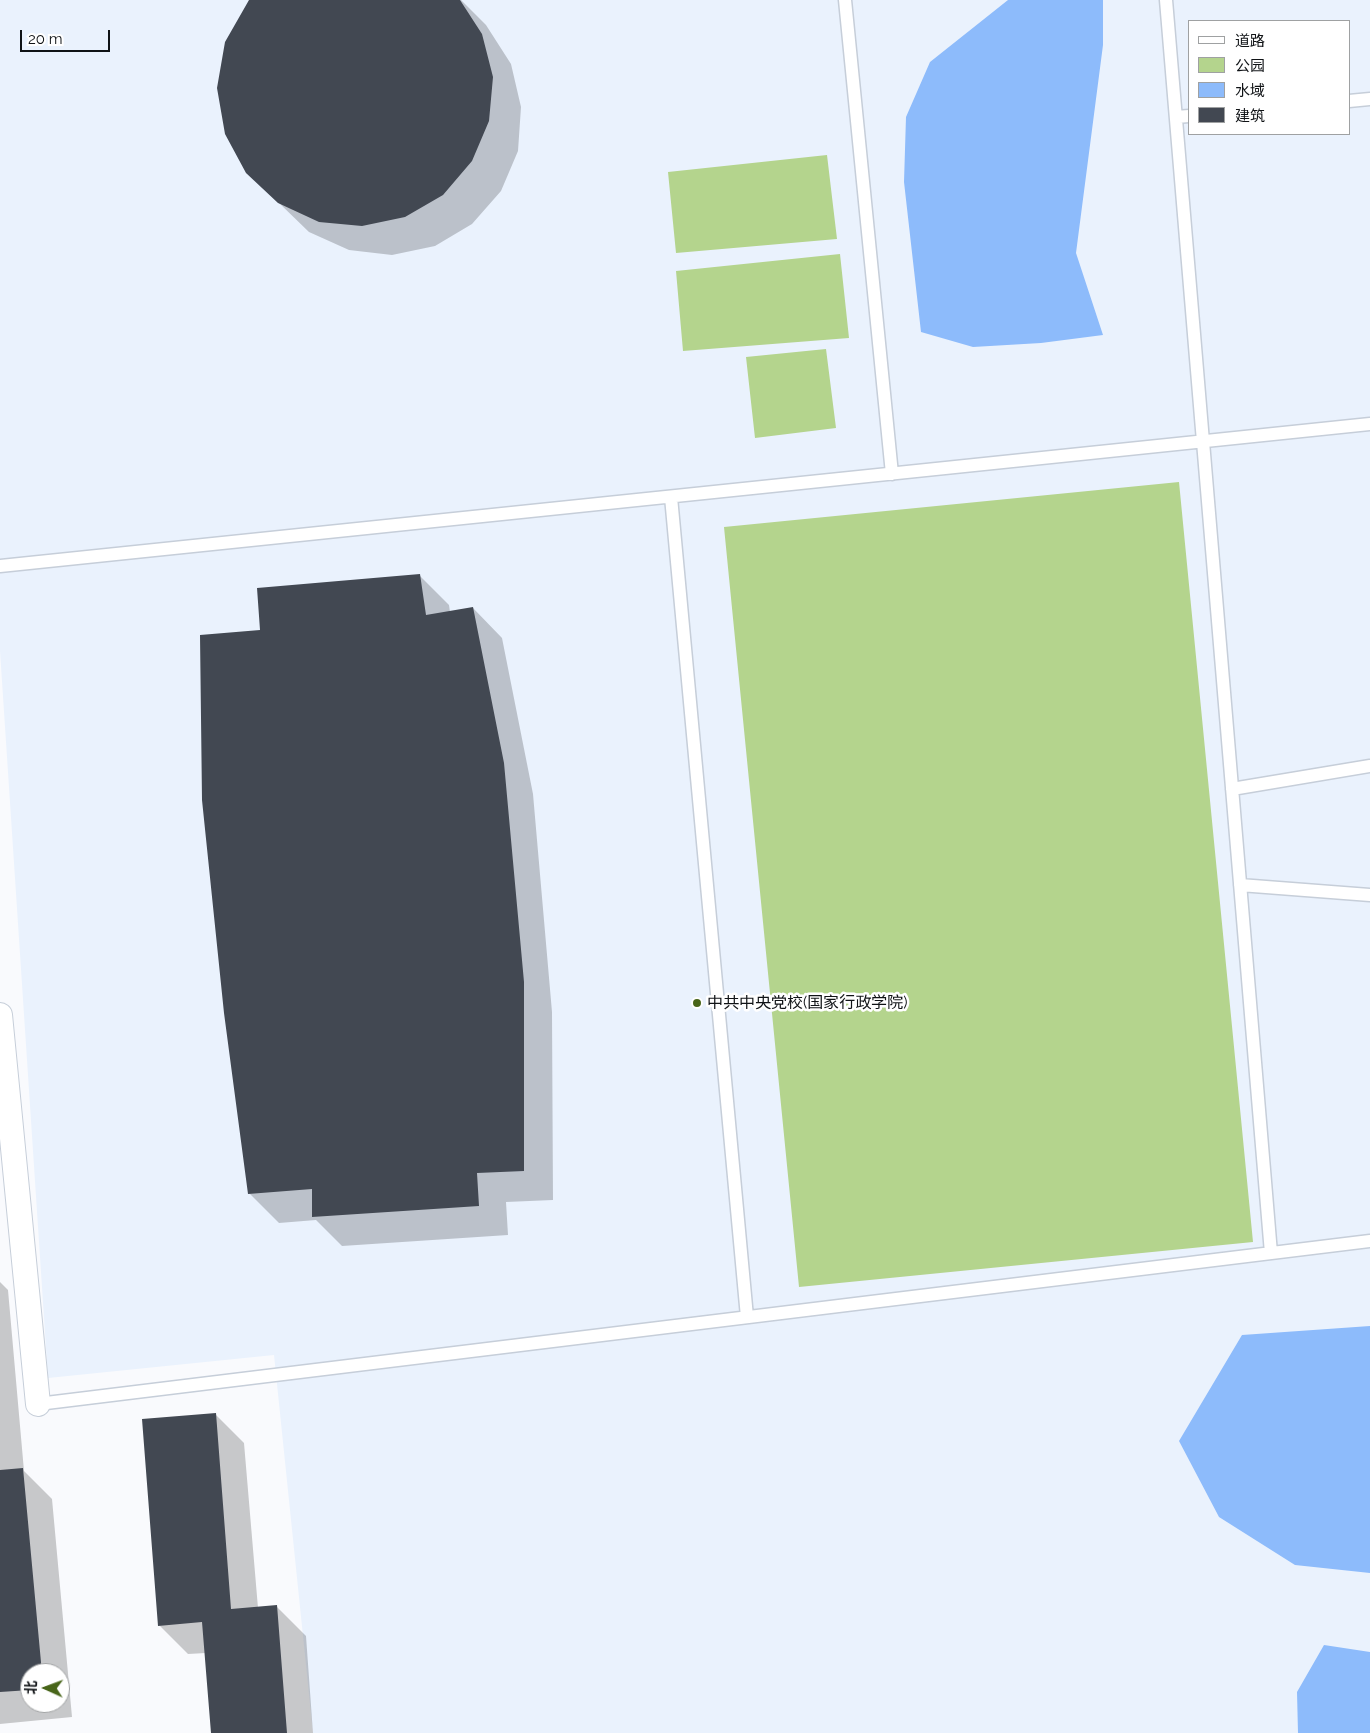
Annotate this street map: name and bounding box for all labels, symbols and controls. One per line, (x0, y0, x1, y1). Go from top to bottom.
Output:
scale bar (22, 20, 112, 52)
legend (1188, 20, 1350, 135)
text: 20 m (28, 30, 63, 48)
text: 道路 (1235, 32, 1265, 50)
text: 公园 (1235, 57, 1265, 75)
text: 水域 (1235, 82, 1265, 100)
text: 建筑 (1235, 107, 1265, 125)
place label: 中共中央党校(国家行政学院) (707, 993, 908, 1013)
marker: 中共中央党校(国家行政学院) (691, 997, 703, 1009)
north arrow (20, 1663, 70, 1713)
text: 北 (23, 1680, 39, 1695)

